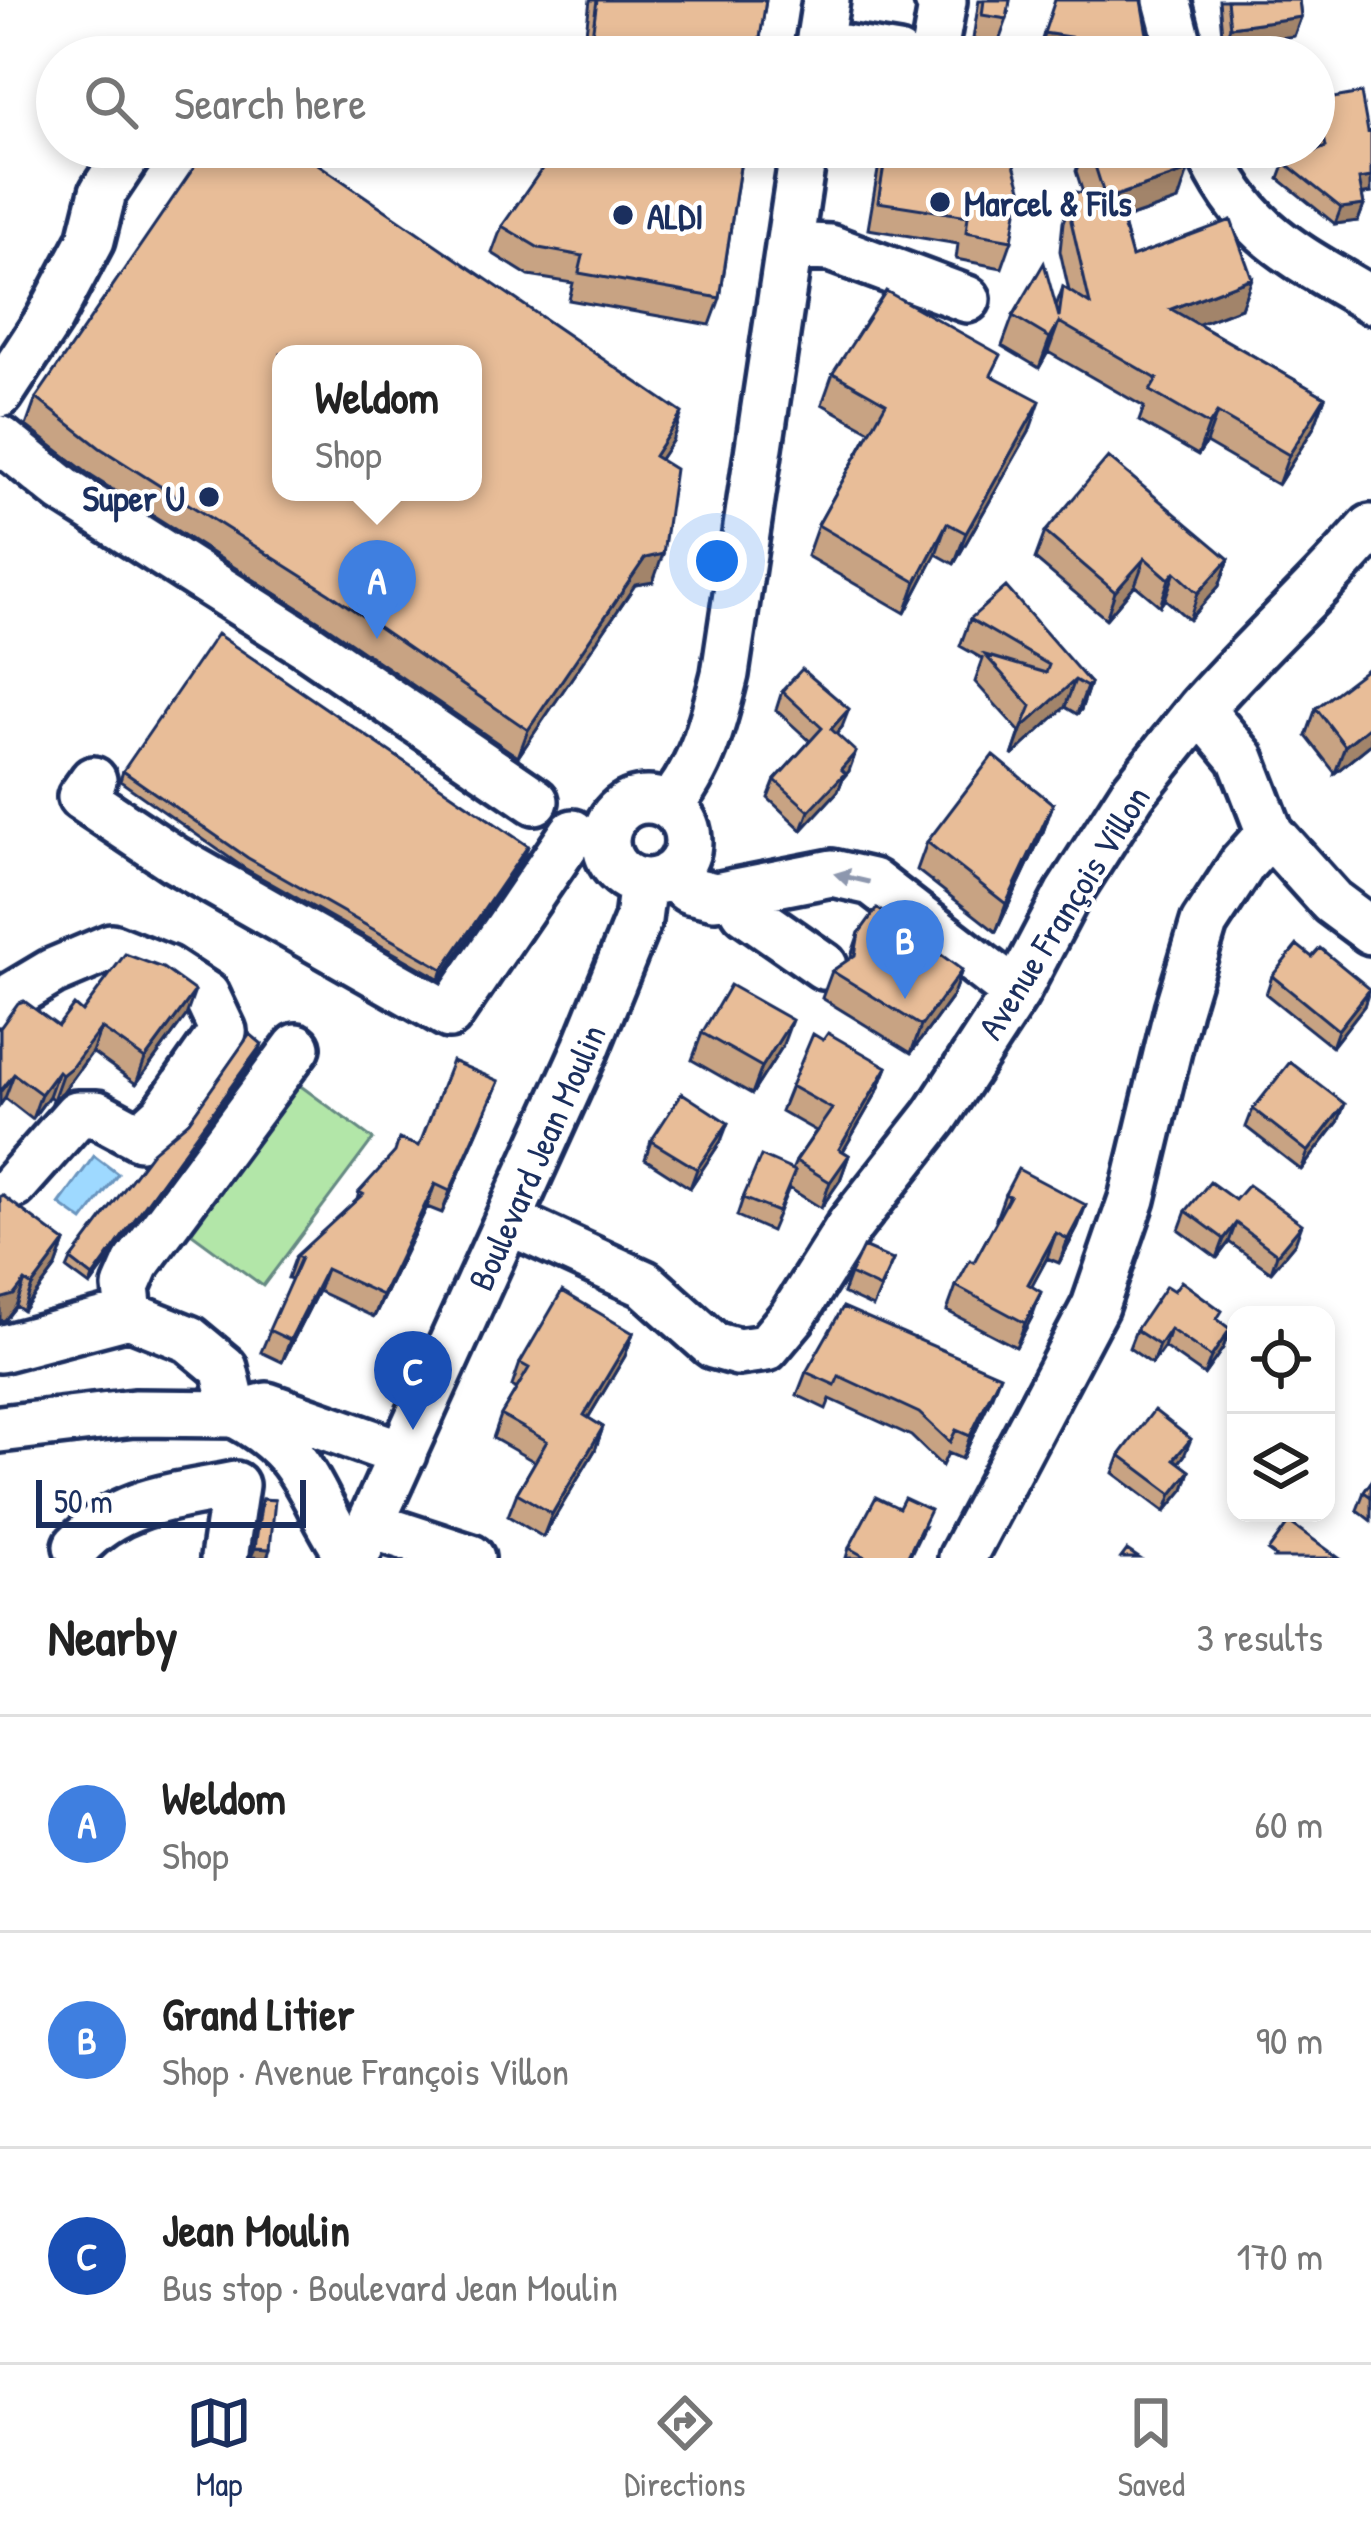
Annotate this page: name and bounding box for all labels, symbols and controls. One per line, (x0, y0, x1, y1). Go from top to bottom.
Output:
search box (36, 36, 1335, 168)
icon: search (78, 69, 144, 135)
text: Search here (174, 72, 366, 133)
place label: Marcel & Fils (964, 178, 1132, 227)
marker: Marcel & Fils (927, 189, 953, 215)
place label: ALDI (647, 191, 704, 240)
marker: ALDI (610, 202, 636, 228)
popup (272, 345, 482, 501)
text: Weldom (315, 366, 439, 427)
text: Shop (315, 427, 382, 480)
place label: Super U (82, 473, 185, 523)
marker: Super U (196, 484, 222, 510)
your location (687, 531, 747, 591)
pin: A (338, 540, 416, 639)
street label: Avenue François Villon (965, 776, 1161, 1048)
one-way arrow (833, 868, 871, 887)
pin: B (866, 900, 944, 999)
street label: Boulevard Jean Moulin (455, 1016, 617, 1298)
map controls (1227, 1306, 1335, 1522)
button: locate (1227, 1306, 1335, 1414)
pin: C (374, 1331, 452, 1430)
button: layers (1227, 1414, 1335, 1522)
scale bar (36, 1474, 306, 1527)
text: 50 m (54, 1479, 113, 1523)
text: Nearby (48, 1602, 178, 1671)
text: 3 results (1197, 1610, 1323, 1663)
text: Weldom (162, 1767, 286, 1828)
text: A (77, 1797, 97, 1850)
text: 60 m (1254, 1797, 1323, 1850)
text: Shop (162, 1828, 229, 1881)
text: Grand Litier (162, 1983, 354, 2044)
text: B (77, 2013, 97, 2066)
text: 90 m (1256, 2013, 1323, 2066)
text: Shop · Avenue François Villon (162, 2044, 569, 2097)
text: Jean Moulin (162, 2199, 350, 2260)
text: C (76, 2229, 98, 2282)
text: 170 m (1237, 2229, 1323, 2282)
text: Bus stop · Boulevard Jean Moulin (162, 2260, 618, 2313)
tab: Map (186, 2390, 252, 2506)
tab: Directions (624, 2390, 746, 2506)
tab: Saved (1118, 2390, 1185, 2506)

